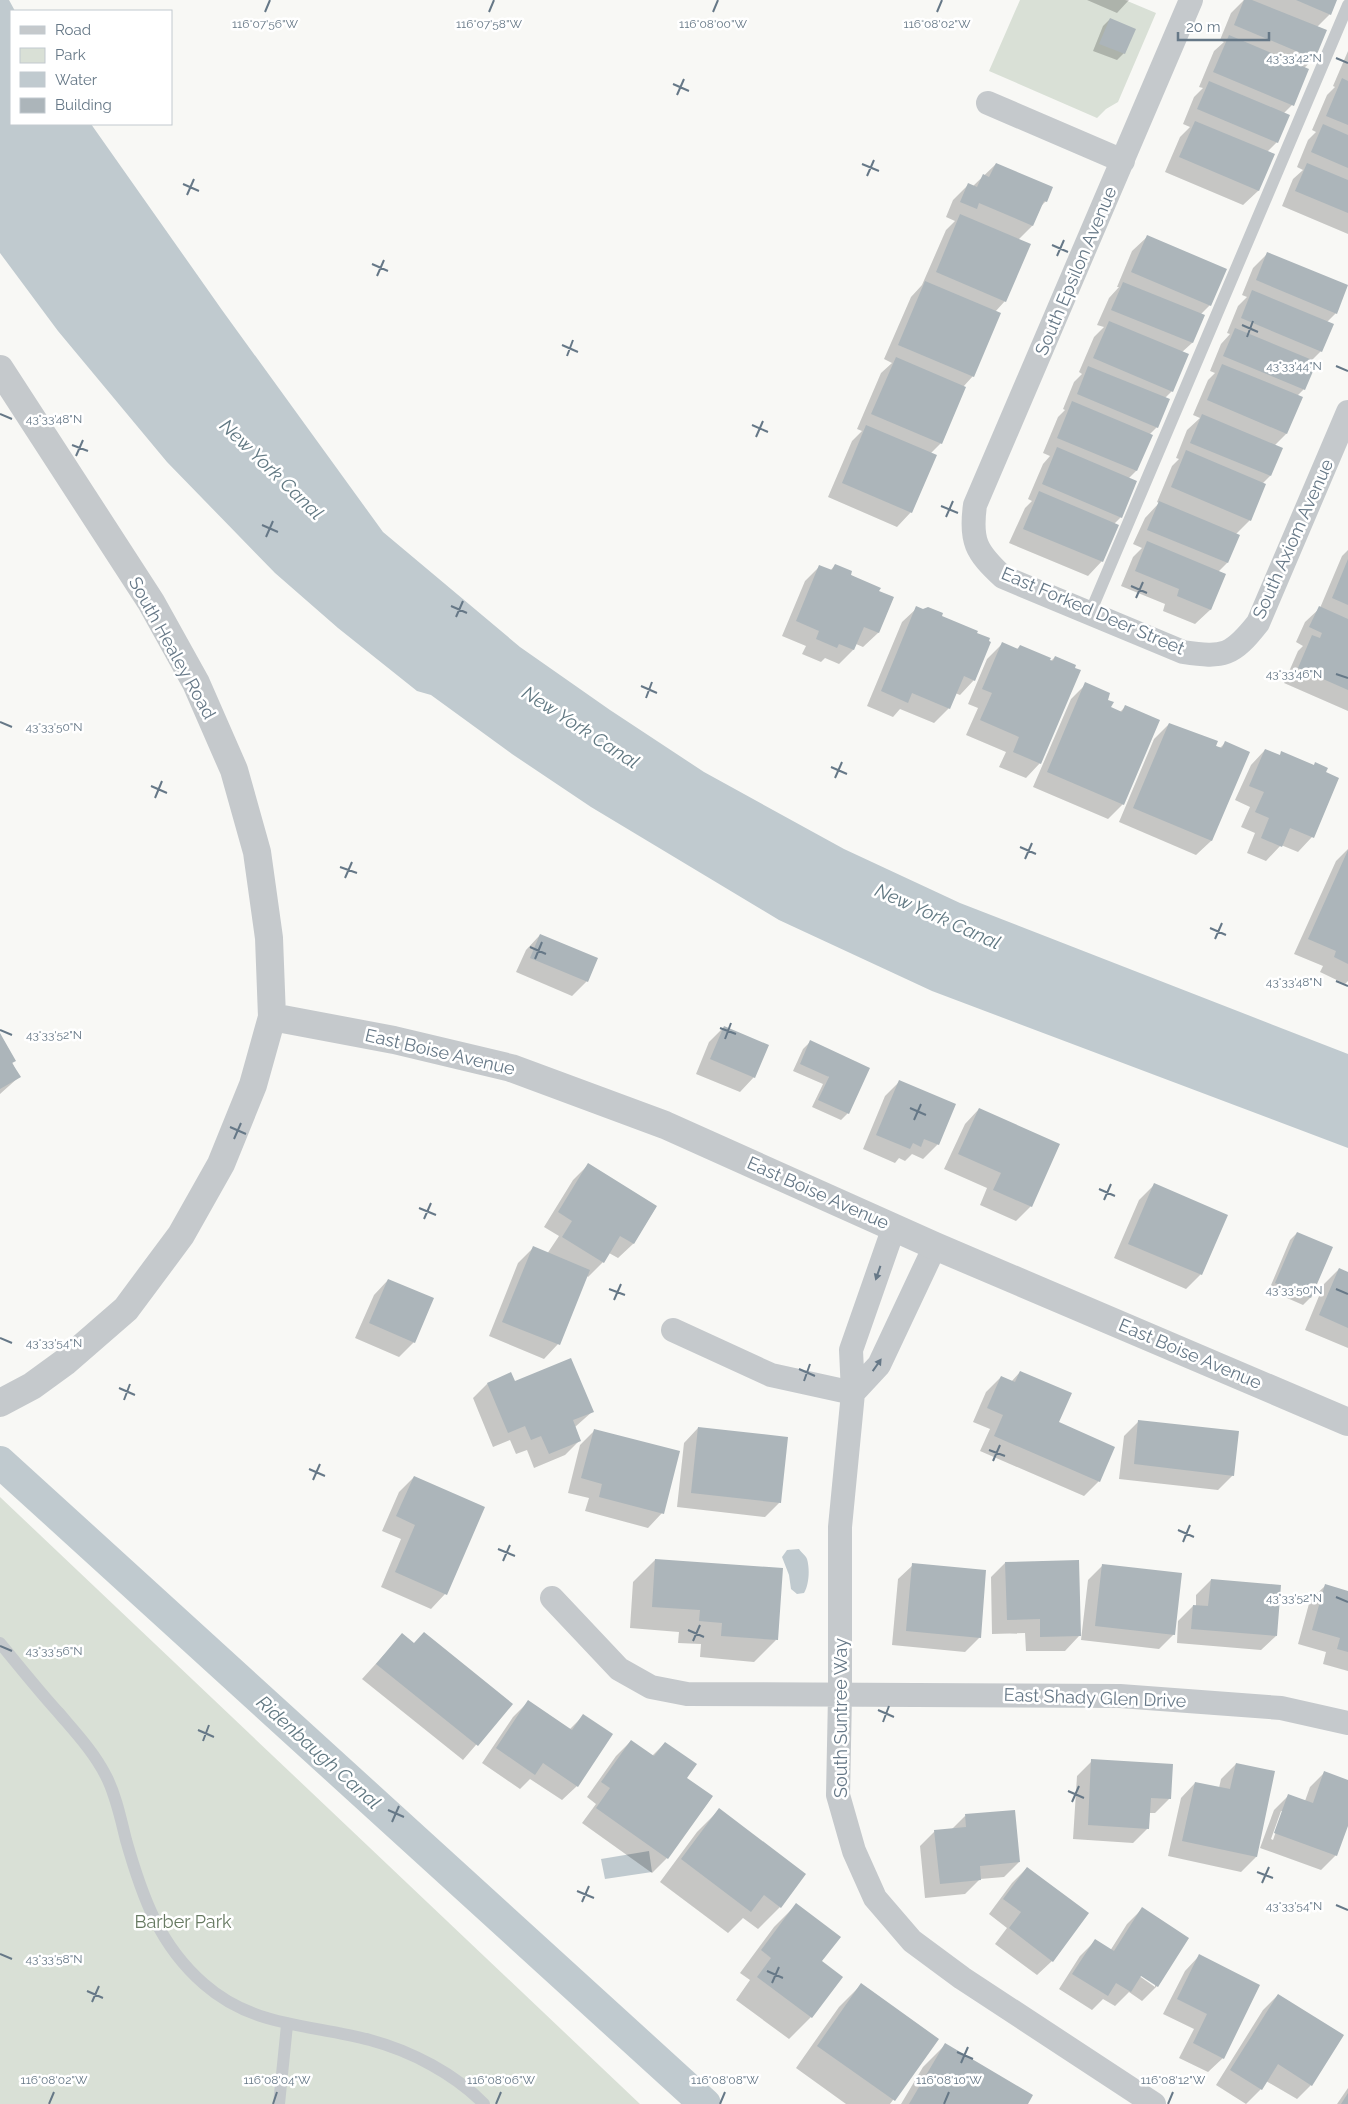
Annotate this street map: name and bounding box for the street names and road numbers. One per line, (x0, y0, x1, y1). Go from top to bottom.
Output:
street label: South Epsilon Avenue (1030, 183, 1121, 358)
street label: South Axiom Avenue (1248, 455, 1337, 622)
street label: East Forked Deer Street (998, 562, 1188, 659)
street label: South Healey Road (125, 573, 220, 722)
street label: East Boise Avenue (363, 1024, 517, 1079)
street label: East Boise Avenue (744, 1152, 893, 1233)
street label: East Boise Avenue (1116, 1314, 1265, 1393)
street label: South Suntree Way (830, 1638, 851, 1798)
street label: East Shady Glen Drive (1003, 1684, 1187, 1711)

